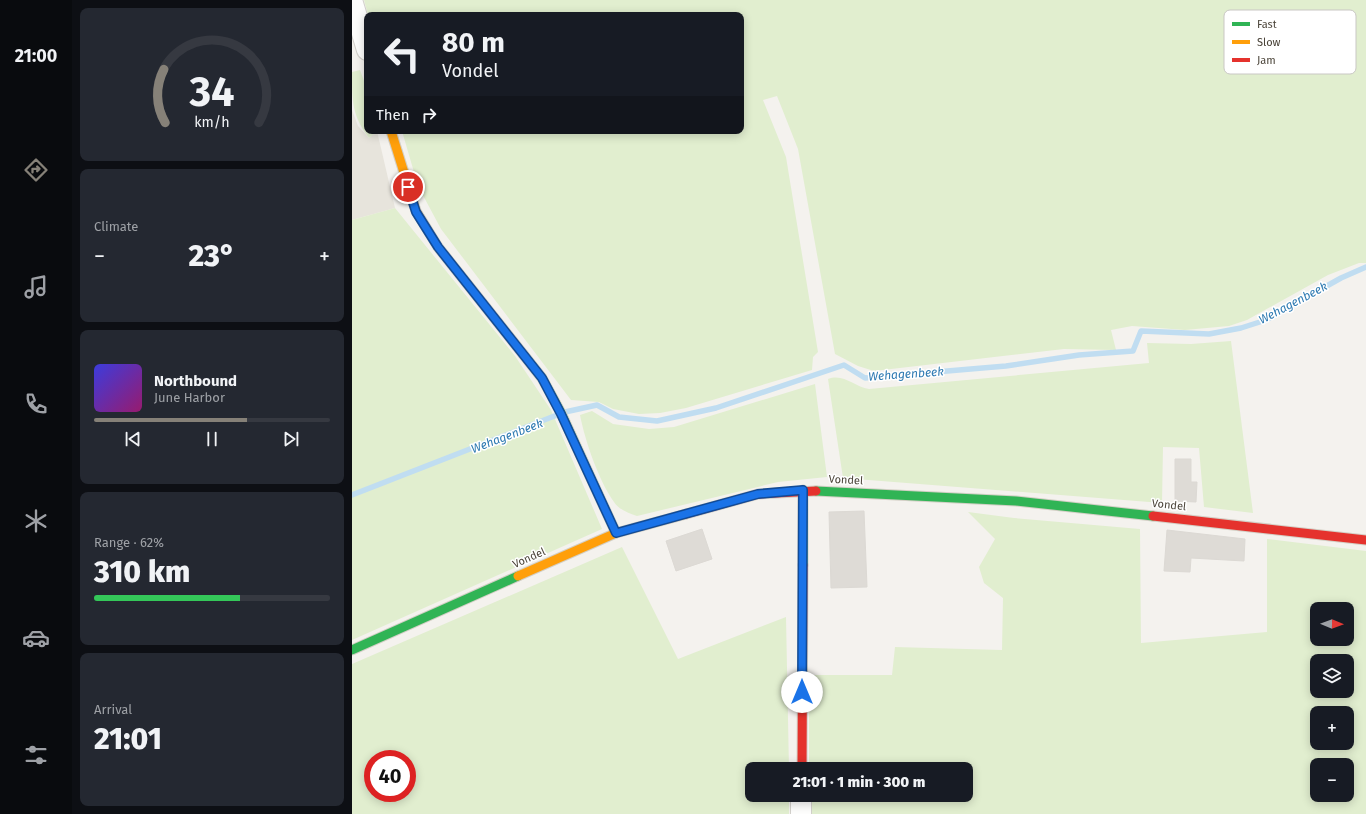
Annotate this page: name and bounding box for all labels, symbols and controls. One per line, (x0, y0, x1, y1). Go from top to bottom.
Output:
legend (1224, 10, 1356, 74)
text: Fast (1257, 18, 1277, 31)
text: 80 m (442, 26, 505, 59)
icon: left (376, 28, 428, 80)
text: Slow (1257, 36, 1281, 49)
text: 21:00 (15, 45, 57, 67)
text: Jam (1257, 54, 1276, 67)
text: Vondel (442, 60, 498, 82)
text: 34 (188, 66, 235, 116)
icon: right (418, 104, 440, 126)
text: Then (376, 106, 410, 124)
text: km/h (194, 113, 230, 130)
icon: directions (22, 156, 50, 184)
pin (391, 170, 425, 204)
icon: arrive (397, 176, 419, 198)
text: Climate (94, 219, 138, 234)
text: 23° (189, 238, 235, 274)
text: − (94, 243, 105, 270)
text: + (319, 243, 330, 270)
icon: music (22, 273, 50, 301)
water label: Wehagenbeek (1256, 279, 1330, 327)
water label: Wehagenbeek (868, 364, 945, 384)
text: Northbound (154, 372, 237, 390)
icon: phone (22, 390, 50, 418)
text: June Harbor (154, 390, 225, 405)
water label: Wehagenbeek (469, 416, 545, 456)
icon: previous (122, 428, 144, 450)
icon: pause (201, 428, 223, 450)
icon: next (280, 428, 302, 450)
street label: Vondel (828, 473, 864, 487)
street label: Vondel (1151, 497, 1187, 513)
icon: climate (22, 507, 50, 535)
text: Range · 62% (94, 535, 164, 550)
street label: Vondel (511, 545, 547, 571)
text: 310 km (94, 554, 190, 590)
north arrow (1310, 602, 1354, 646)
map controls (1310, 602, 1354, 802)
icon: car (22, 624, 50, 652)
button: layers (1310, 654, 1354, 698)
position arrow (781, 671, 823, 713)
text: Arrival (94, 702, 132, 717)
button: + (1310, 706, 1354, 750)
text: 21:01 (94, 721, 162, 757)
icon: filters (22, 741, 50, 769)
speed limit sign: 40 (364, 750, 416, 802)
button: − (1310, 758, 1354, 802)
text: 21:01 · 1 min · 300 m (793, 773, 925, 791)

